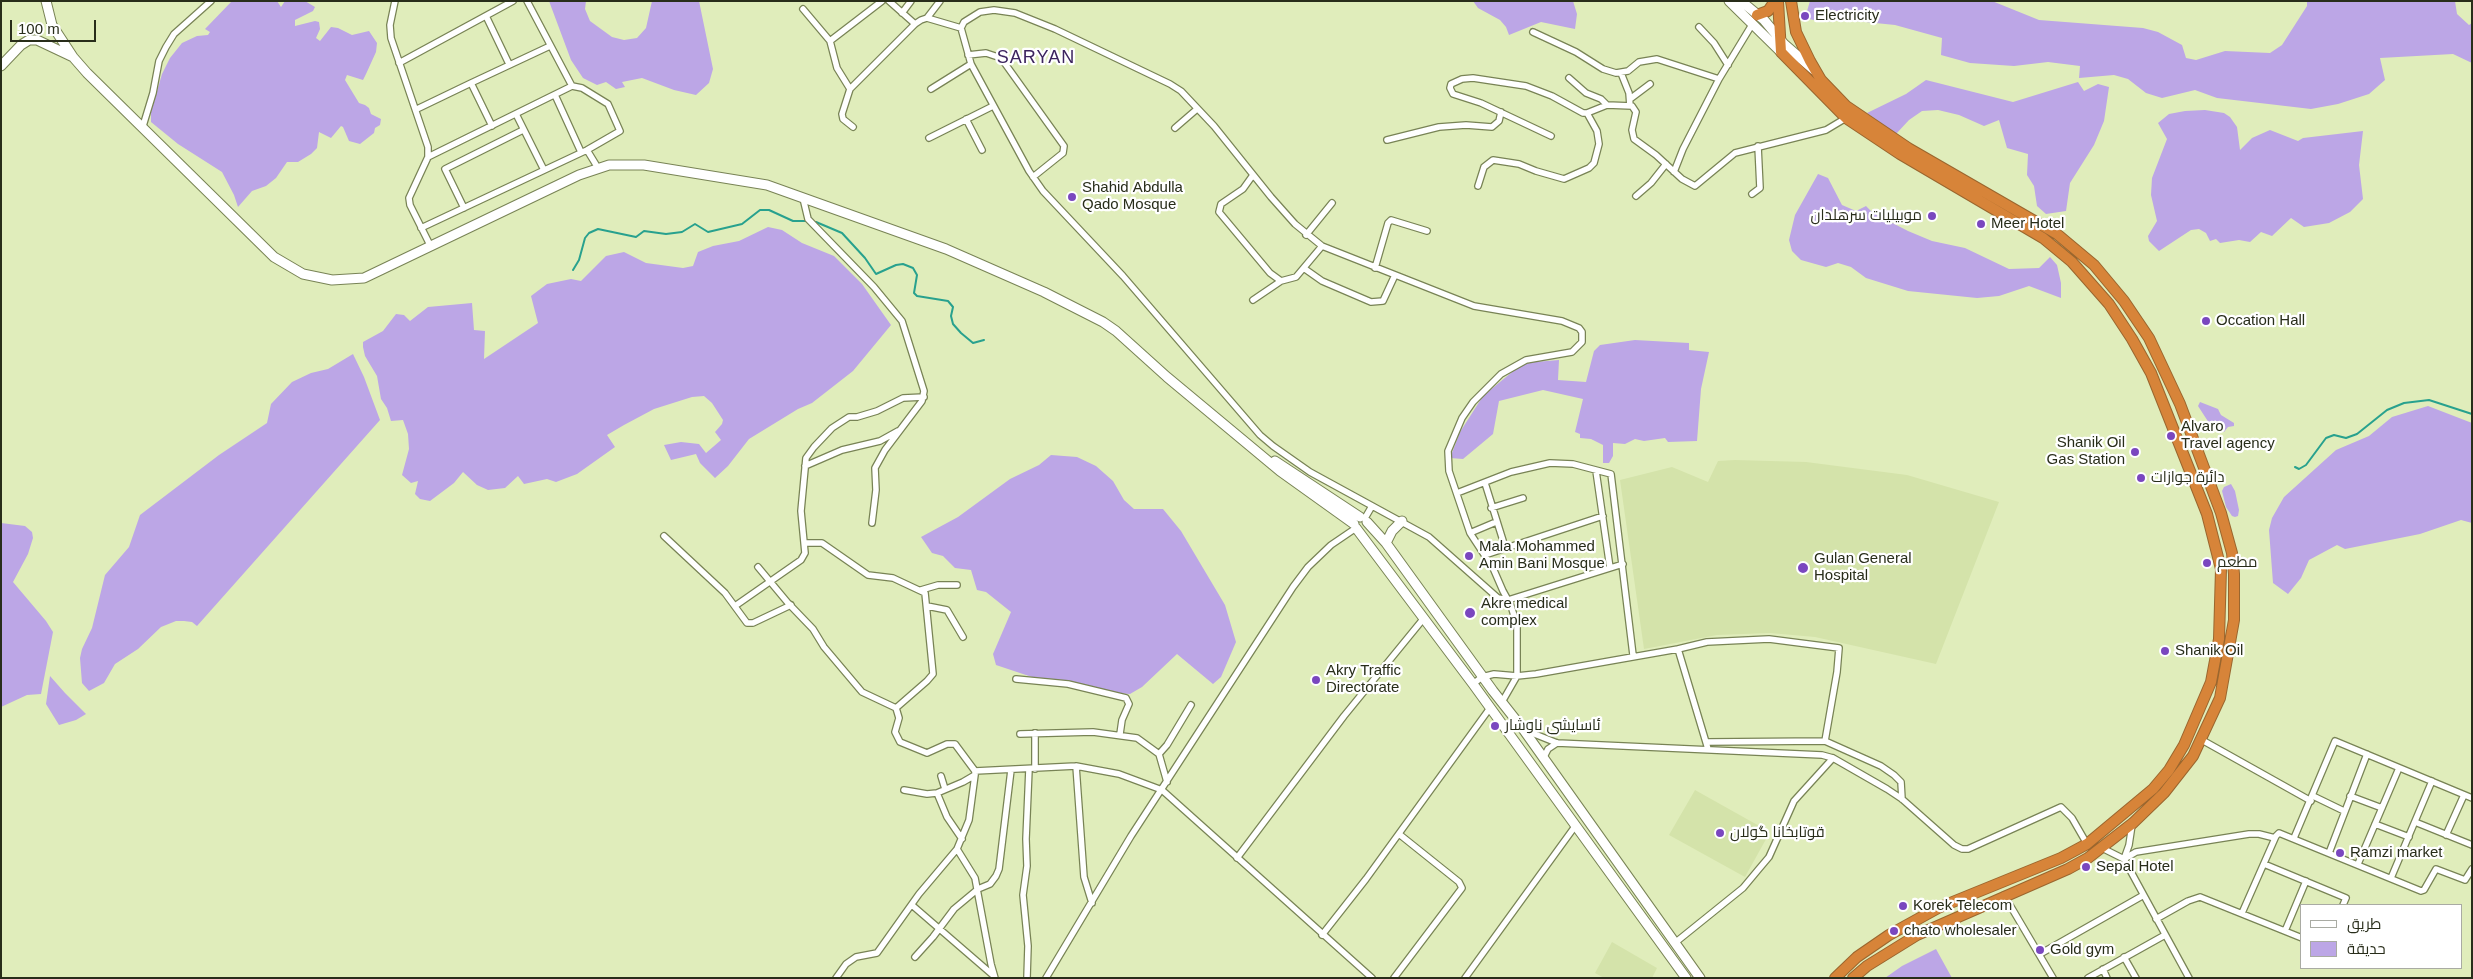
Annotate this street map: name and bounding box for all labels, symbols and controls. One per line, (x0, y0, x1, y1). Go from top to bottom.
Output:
place label: Electricity (1815, 7, 1879, 25)
scale bar (12, 10, 99, 42)
marker: Electricity (1799, 10, 1811, 22)
text: 100 m (18, 20, 60, 37)
district label: SARYAN (996, 47, 1076, 69)
place label: Shahid Abdulla Qado Mosque (1082, 179, 1183, 214)
marker: Shahid Abdulla Qado Mosque (1066, 191, 1078, 203)
place label: موبيليات سرهلدان (1811, 207, 1922, 225)
marker: موبيليات سرهلدان (1926, 210, 1938, 222)
place label: Meer Hotel (1991, 215, 2064, 233)
marker: Meer Hotel (1975, 218, 1987, 230)
place label: Occation Hall (2216, 312, 2305, 330)
marker: Occation Hall (2200, 315, 2212, 327)
place label: Alvaro Travel agency (2181, 418, 2275, 453)
marker: Alvaro Travel agency (2165, 430, 2177, 442)
place label: Shanik Oil Gas Station (2047, 434, 2125, 469)
marker: Shanik Oil Gas Station (2129, 446, 2141, 458)
place label: دائرة جوازات (2151, 469, 2225, 487)
marker: دائرة جوازات (2135, 472, 2147, 484)
place label: Mala Mohammed Amin Bani Mosque (1479, 538, 1605, 573)
marker: Mala Mohammed Amin Bani Mosque (1463, 550, 1475, 562)
place label: Gulan General Hospital (1814, 550, 1912, 585)
place label: مطعم (2217, 554, 2257, 572)
marker: مطعم (2201, 557, 2213, 569)
marker: Gulan General Hospital (1796, 561, 1810, 575)
place label: Akre medical complex (1481, 595, 1568, 630)
marker: Akre medical complex (1463, 606, 1477, 620)
place label: Shanik Oil (2175, 642, 2243, 660)
marker: Shanik Oil (2159, 645, 2171, 657)
place label: Akry Traffic Directorate (1326, 662, 1401, 697)
marker: Akry Traffic Directorate (1310, 674, 1322, 686)
place label: ئاسايشى ناوشار (1505, 717, 1601, 735)
marker: ئاسايشى ناوشار (1489, 720, 1501, 732)
place label: قوتابخانا گولان (1730, 824, 1825, 842)
marker: قوتابخانا گولان (1714, 827, 1726, 839)
place label: Ramzi market (2350, 844, 2443, 862)
marker: Ramzi market (2334, 847, 2346, 859)
place label: Sepal Hotel (2096, 858, 2174, 876)
marker: Sepal Hotel (2080, 861, 2092, 873)
place label: Korek Telecom (1913, 897, 2012, 915)
marker: Korek Telecom (1897, 900, 1909, 912)
legend (2300, 904, 2463, 969)
text: طريق (2347, 915, 2381, 932)
place label: chato wholesaler (1904, 922, 2017, 940)
marker: chato wholesaler (1888, 925, 1900, 937)
text: حديقة (2347, 940, 2386, 957)
place label: Gold gym (2050, 941, 2114, 959)
marker: Gold gym (2034, 944, 2046, 956)

